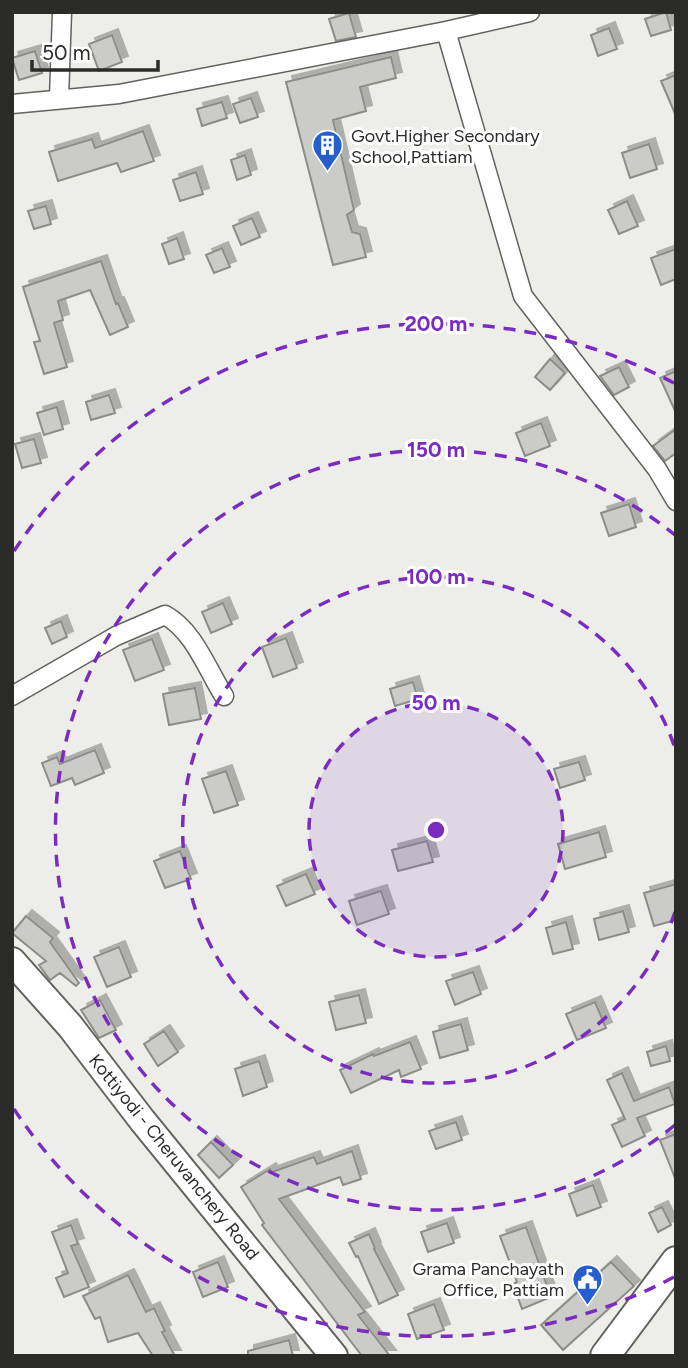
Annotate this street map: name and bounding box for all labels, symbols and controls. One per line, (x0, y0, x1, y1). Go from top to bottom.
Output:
scale bar (32, 28, 158, 72)
text: 50 m (42, 40, 91, 65)
place label: Govt.Higher Secondary School,Pattiam (351, 125, 540, 168)
building icon: Govt.Higher Secondary School,Pattiam (311, 129, 345, 173)
text: 200 m (405, 311, 467, 336)
text: 150 m (407, 437, 465, 462)
text: 100 m (406, 564, 466, 589)
text: 50 m (411, 690, 461, 715)
centre of rings (424, 818, 448, 842)
street label: Kottiyodi - Cheruvanchery Road (84, 1050, 264, 1264)
place label: Grama Panchayath Office, Pattiam (413, 1258, 564, 1301)
public building icon: Grama Panchayath Office, Pattiam (570, 1262, 604, 1306)

